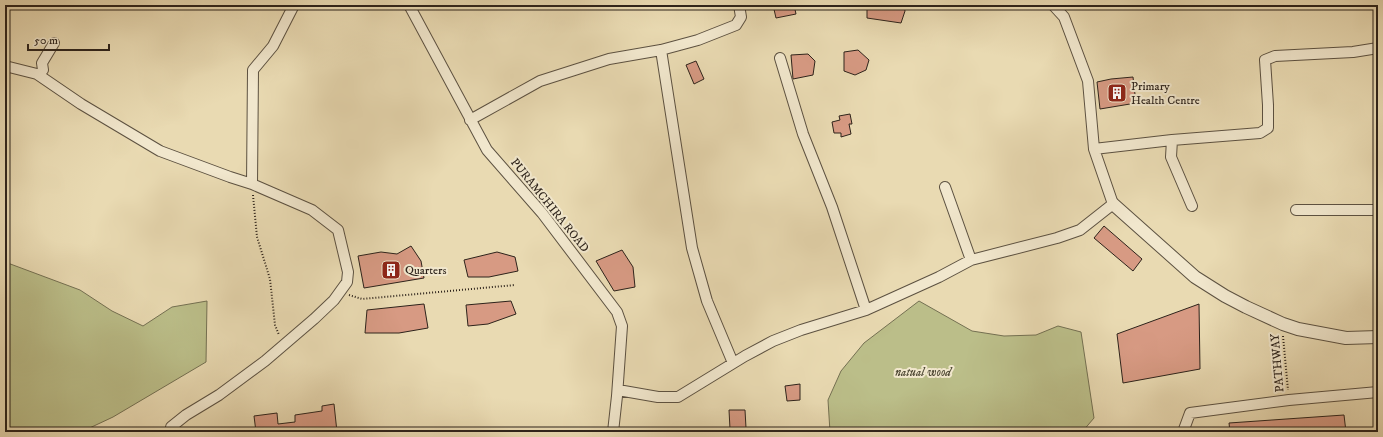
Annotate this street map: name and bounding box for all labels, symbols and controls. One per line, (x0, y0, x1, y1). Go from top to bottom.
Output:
scale bar (28, 26, 109, 52)
text: 50 m (34, 33, 58, 48)
place label: Primary Health Centre (1131, 79, 1200, 108)
building icon: Primary Health Centre (1106, 82, 1128, 104)
street label: PURAMCHIRA ROAD (507, 155, 592, 255)
building icon: Quarters (380, 259, 402, 281)
place label: Quarters (405, 263, 447, 278)
street label: PATHWAY (1267, 333, 1288, 393)
park label: natual wood (895, 365, 953, 380)

